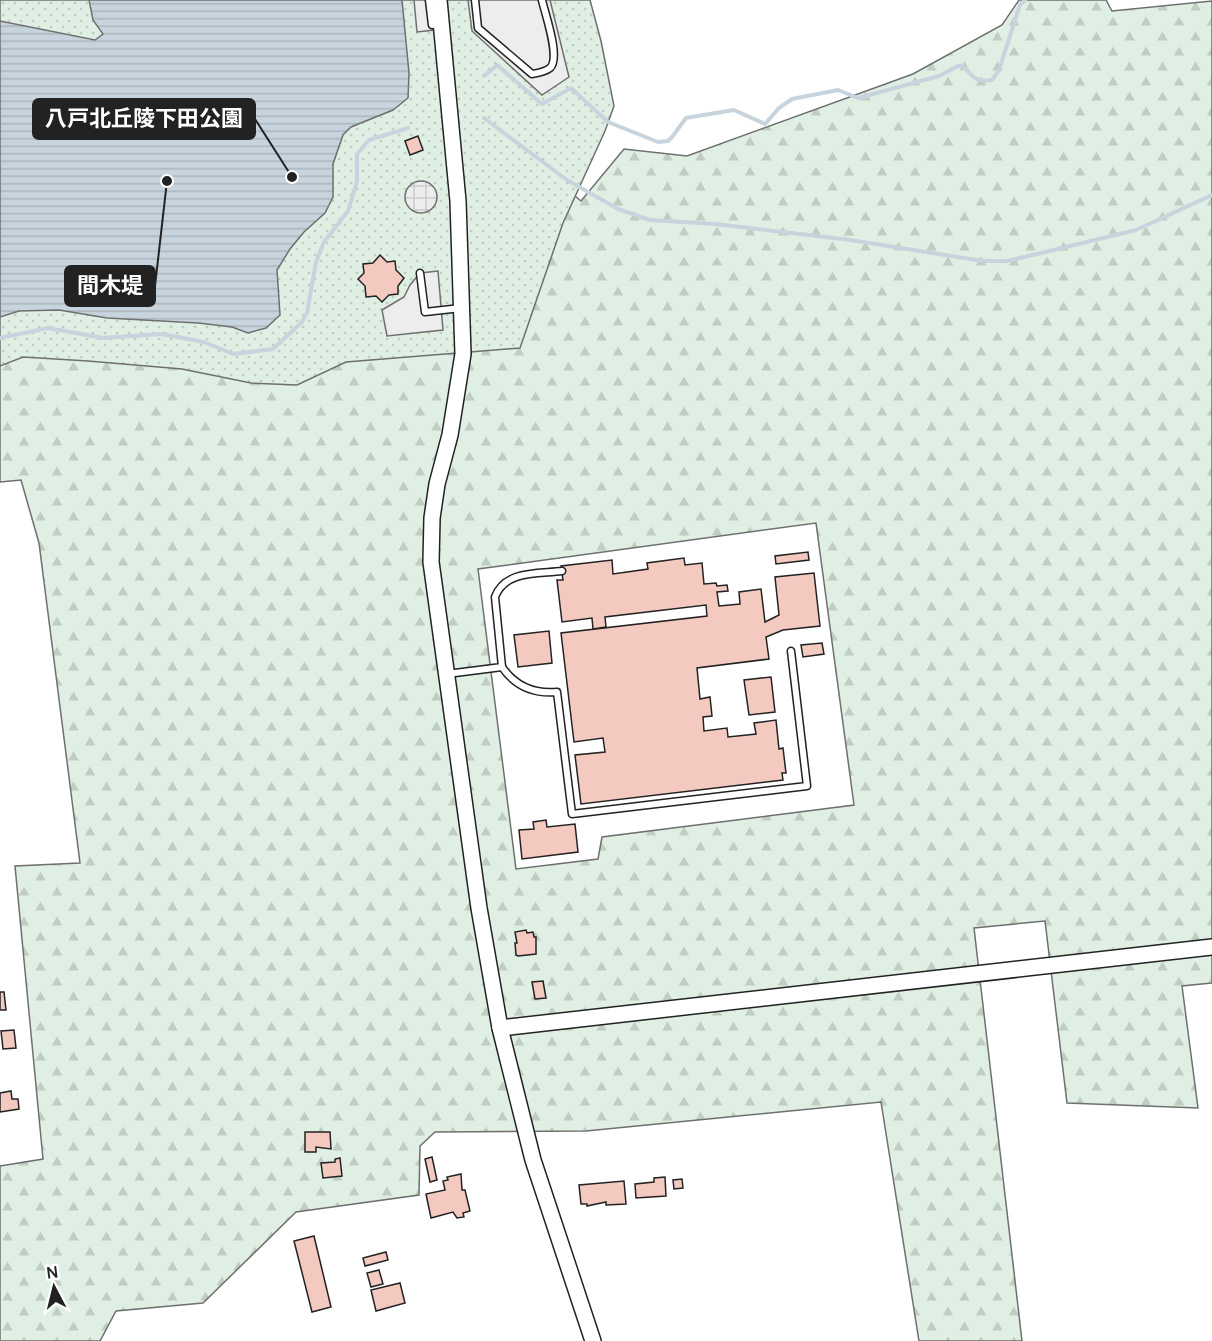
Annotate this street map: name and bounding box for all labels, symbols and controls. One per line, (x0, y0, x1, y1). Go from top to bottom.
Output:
callout: 八戸北丘陵下田公園 (33, 99, 255, 139)
text: 八戸北丘陵下田公園 (45, 103, 243, 133)
callout: 間木堤 (65, 266, 155, 306)
text: 間木堤 (77, 270, 143, 300)
north arrow (24, 1257, 84, 1317)
text: N (45, 1260, 59, 1284)

